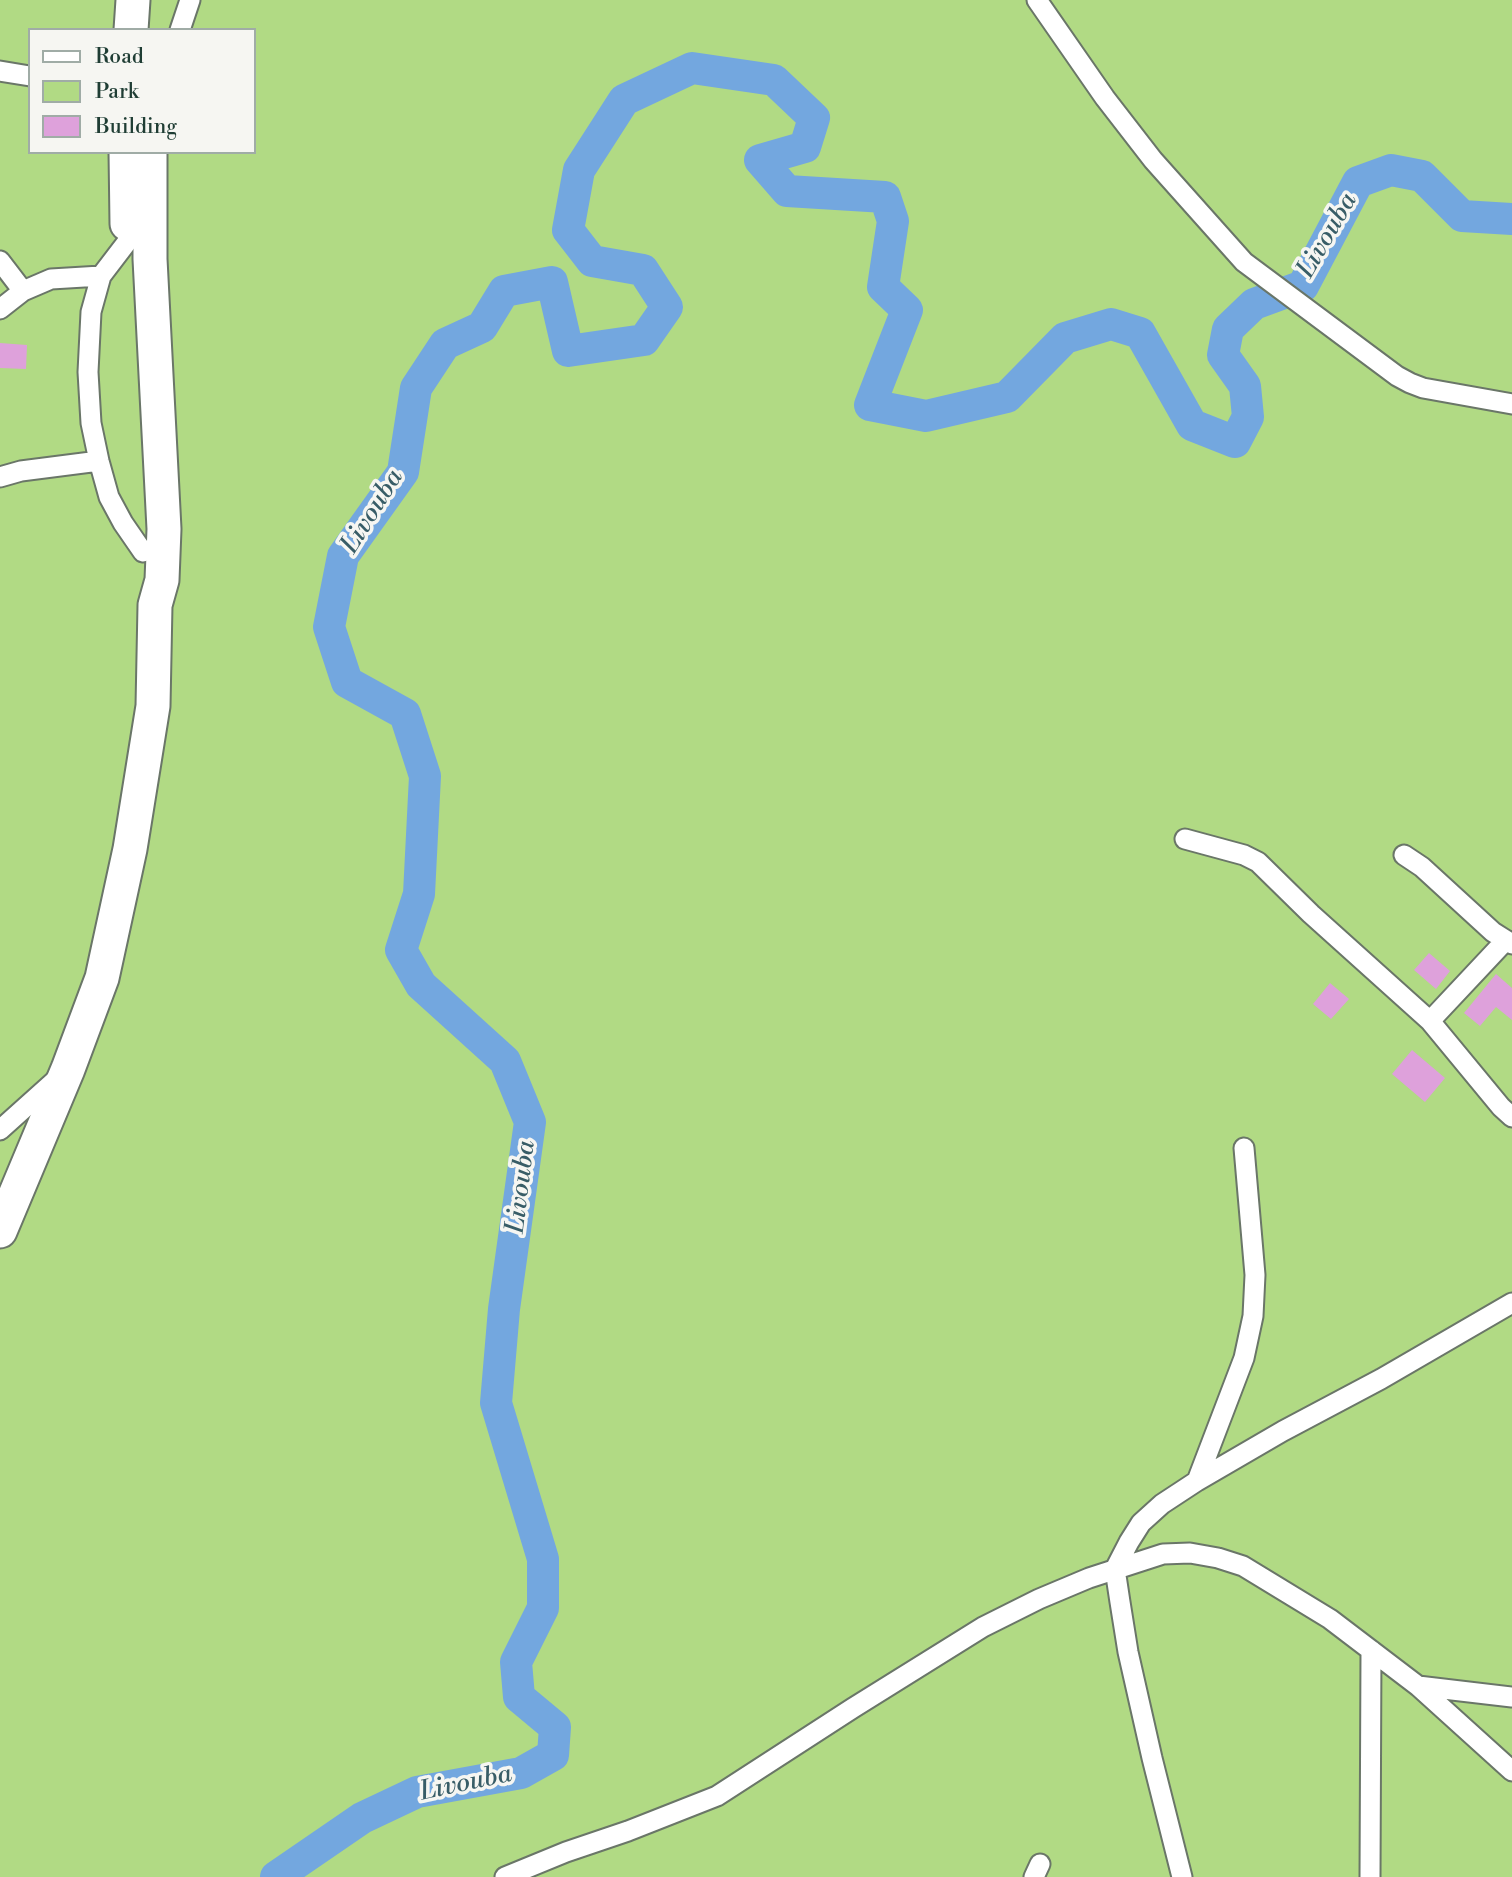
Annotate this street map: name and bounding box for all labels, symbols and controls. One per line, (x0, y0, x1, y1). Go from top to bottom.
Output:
legend (28, 28, 256, 154)
text: Road (95, 44, 144, 70)
text: Park (95, 79, 139, 105)
text: Building (95, 114, 177, 140)
water label: Livouba (1291, 188, 1365, 284)
water label: Livouba (335, 464, 411, 560)
water label: Livouba (501, 1139, 543, 1235)
water label: Livouba (417, 1759, 515, 1809)

